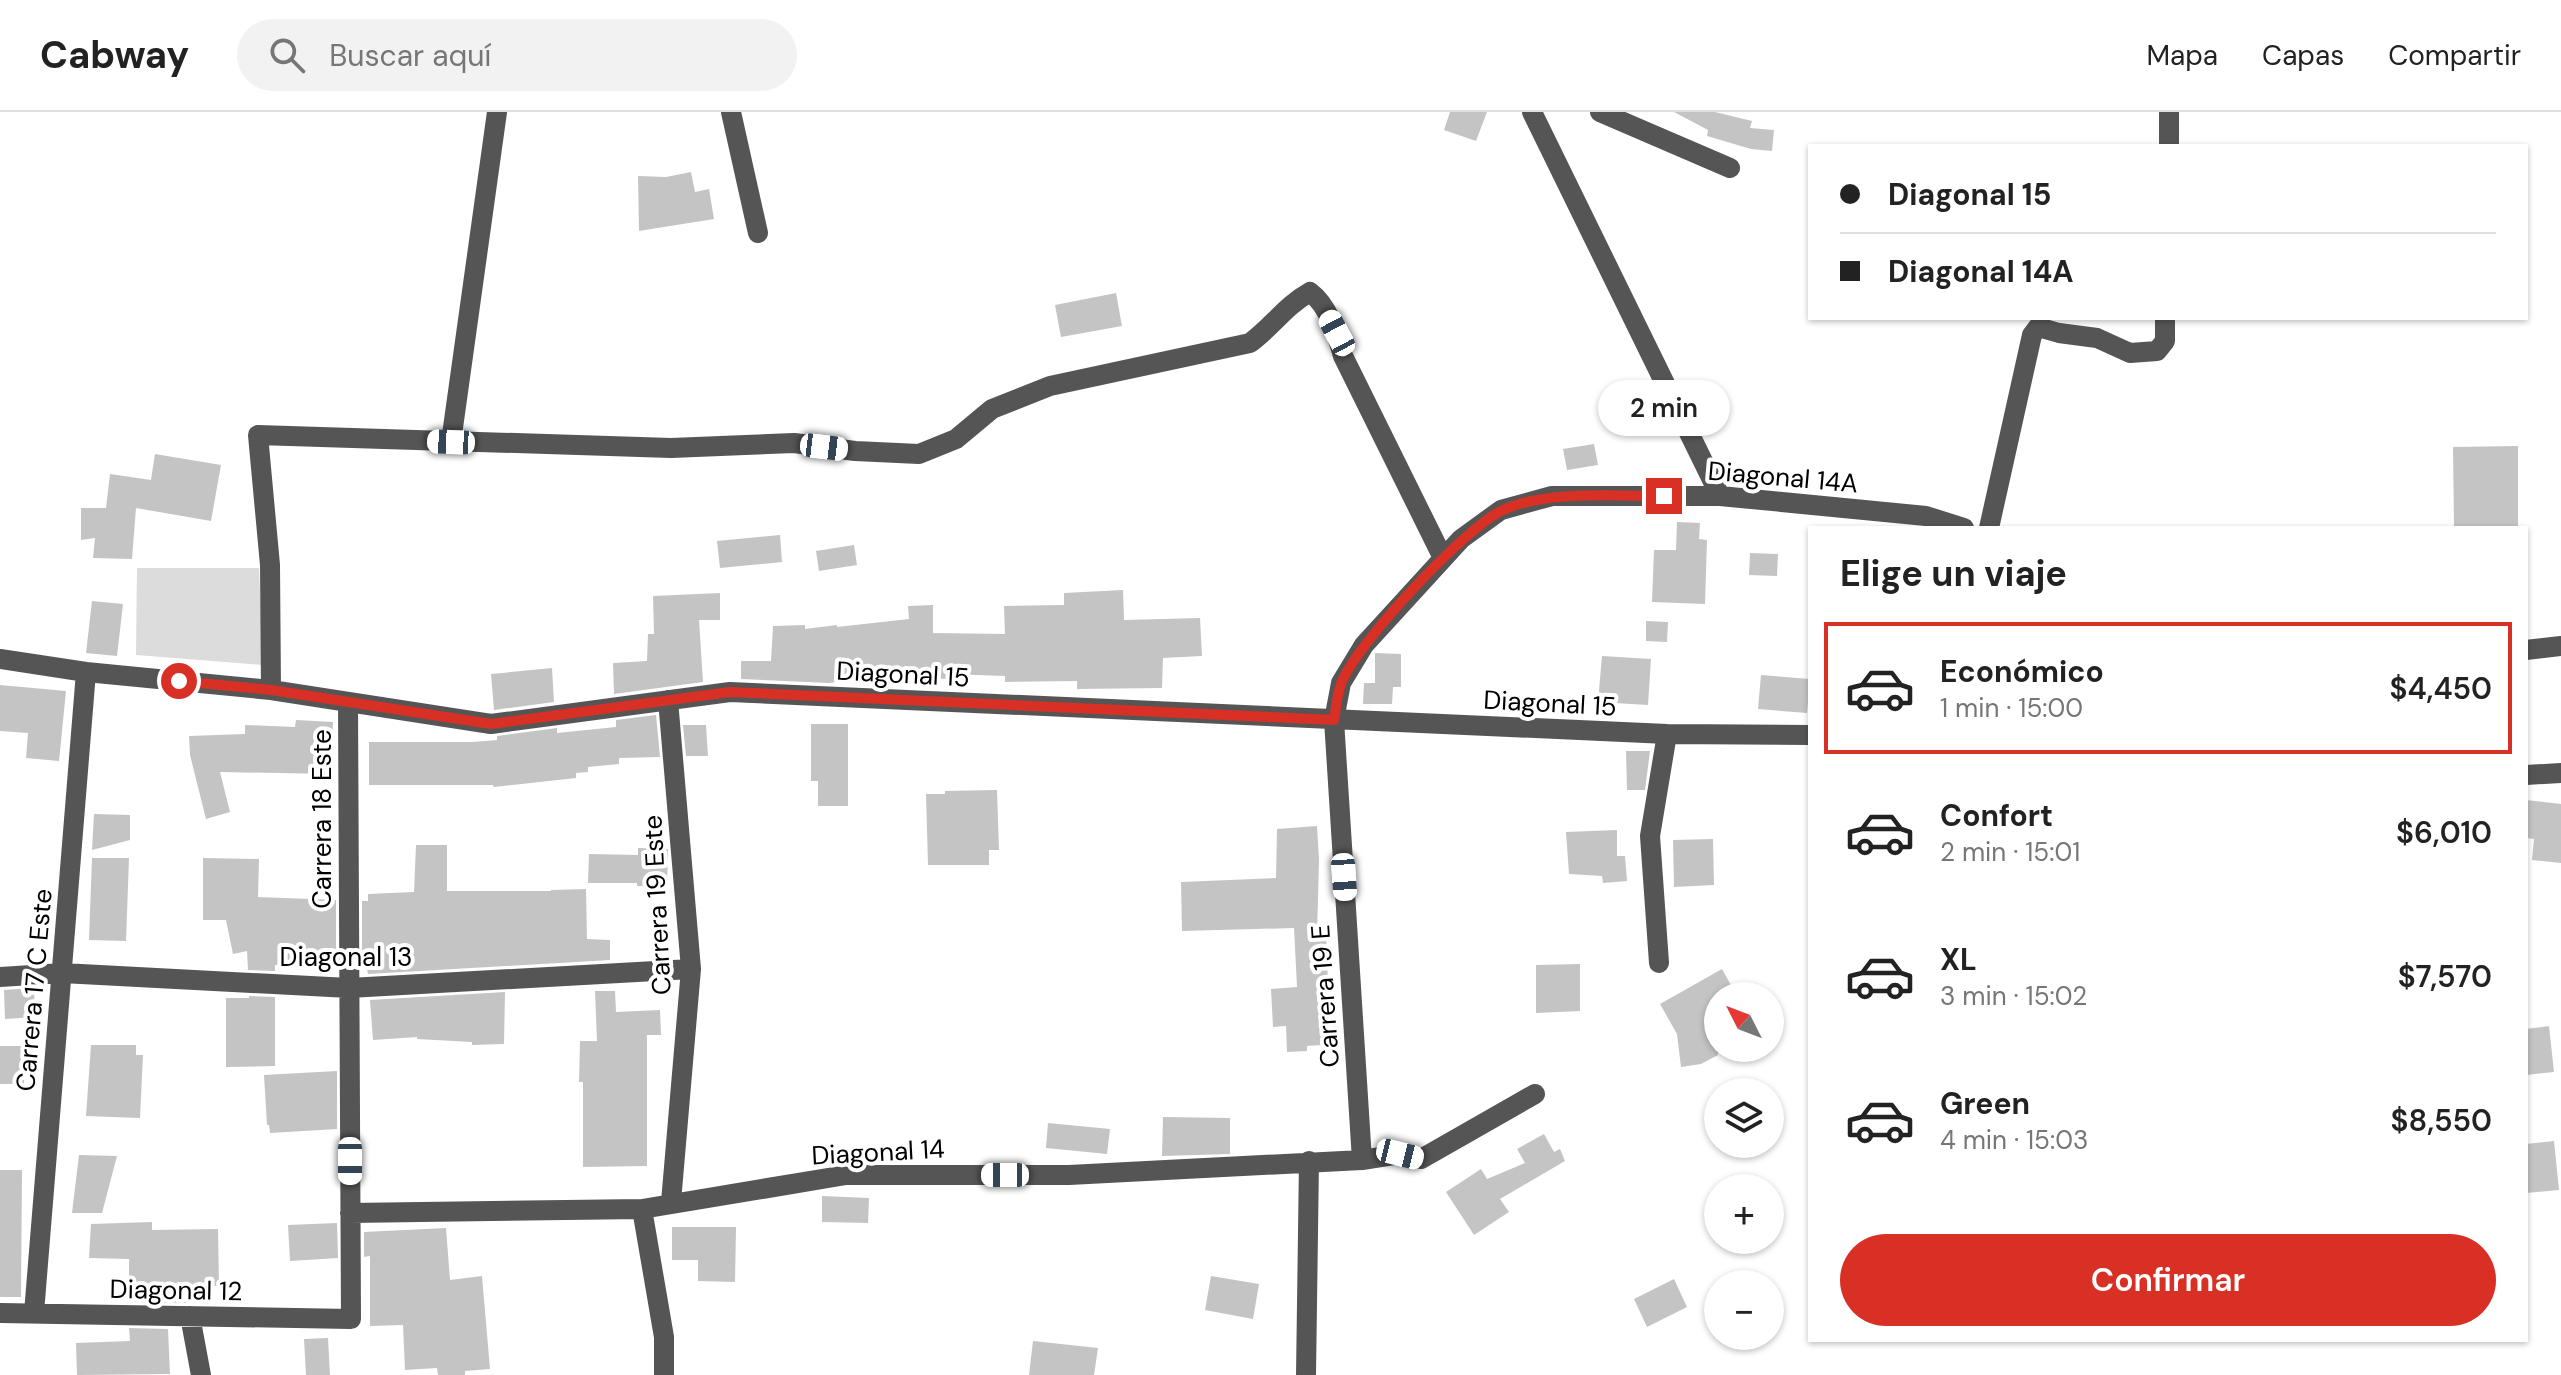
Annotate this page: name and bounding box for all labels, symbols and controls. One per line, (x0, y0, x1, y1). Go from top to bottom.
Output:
search box (237, 19, 797, 91)
text: Cabway (40, 30, 189, 80)
icon: search (265, 33, 309, 77)
text: Buscar aquí (329, 36, 491, 75)
text: Mapa (2147, 37, 2218, 74)
text: Capas (2262, 37, 2344, 74)
text: Compartir (2388, 37, 2521, 74)
text: Diagonal 15 (1888, 175, 2051, 214)
text: Diagonal 14A (1888, 252, 2073, 291)
car (1315, 306, 1359, 360)
callout: 2 min (1598, 380, 1730, 436)
text: 2 min (1630, 391, 1698, 425)
car (427, 429, 475, 455)
car (799, 432, 849, 462)
street label: Diagonal 14A (1706, 454, 1860, 500)
route end (1646, 478, 1682, 514)
text: Elige un viaje (1840, 550, 2067, 597)
icon: car (1844, 652, 1916, 724)
text: Económico (1940, 652, 2104, 691)
street label: Diagonal 15 (835, 654, 971, 694)
route start (161, 663, 197, 699)
text: $4,450 (2390, 669, 2492, 708)
street label: Diagonal 15 (1482, 683, 1618, 723)
text: 1 min · 15:00 (1940, 691, 2083, 725)
street label: Carrera 18 Este (305, 729, 339, 909)
icon: car (1844, 796, 1916, 868)
text: Confort (1940, 796, 2053, 835)
text: $6,010 (2396, 813, 2492, 852)
street label: Carrera 19 Este (635, 814, 679, 996)
text: 2 min · 15:01 (1940, 835, 2080, 869)
car (1330, 852, 1358, 902)
street label: Carrera 17 C Este (8, 887, 60, 1093)
street label: Carrera 19 E (1303, 923, 1347, 1069)
street label: Diagonal 13 (280, 940, 412, 974)
icon: car (1844, 940, 1916, 1012)
text: XL (1940, 940, 1977, 979)
text: $7,570 (2398, 957, 2492, 996)
text: 3 min · 15:02 (1940, 979, 2087, 1013)
north arrow (1704, 982, 1784, 1062)
map controls (1704, 982, 1784, 1350)
button: layers (1704, 1078, 1784, 1158)
icon: car (1844, 1084, 1916, 1156)
text: Green (1940, 1084, 2030, 1123)
text: $8,550 (2391, 1101, 2492, 1140)
text: 4 min · 15:03 (1940, 1123, 2088, 1157)
street label: Diagonal 14 (811, 1132, 946, 1172)
car (338, 1137, 362, 1185)
car (1374, 1137, 1426, 1171)
car (981, 1163, 1029, 1187)
button: + (1704, 1174, 1784, 1254)
button: Confirmar (1840, 1234, 2496, 1326)
button: − (1704, 1270, 1784, 1350)
street label: Diagonal 12 (109, 1272, 243, 1308)

